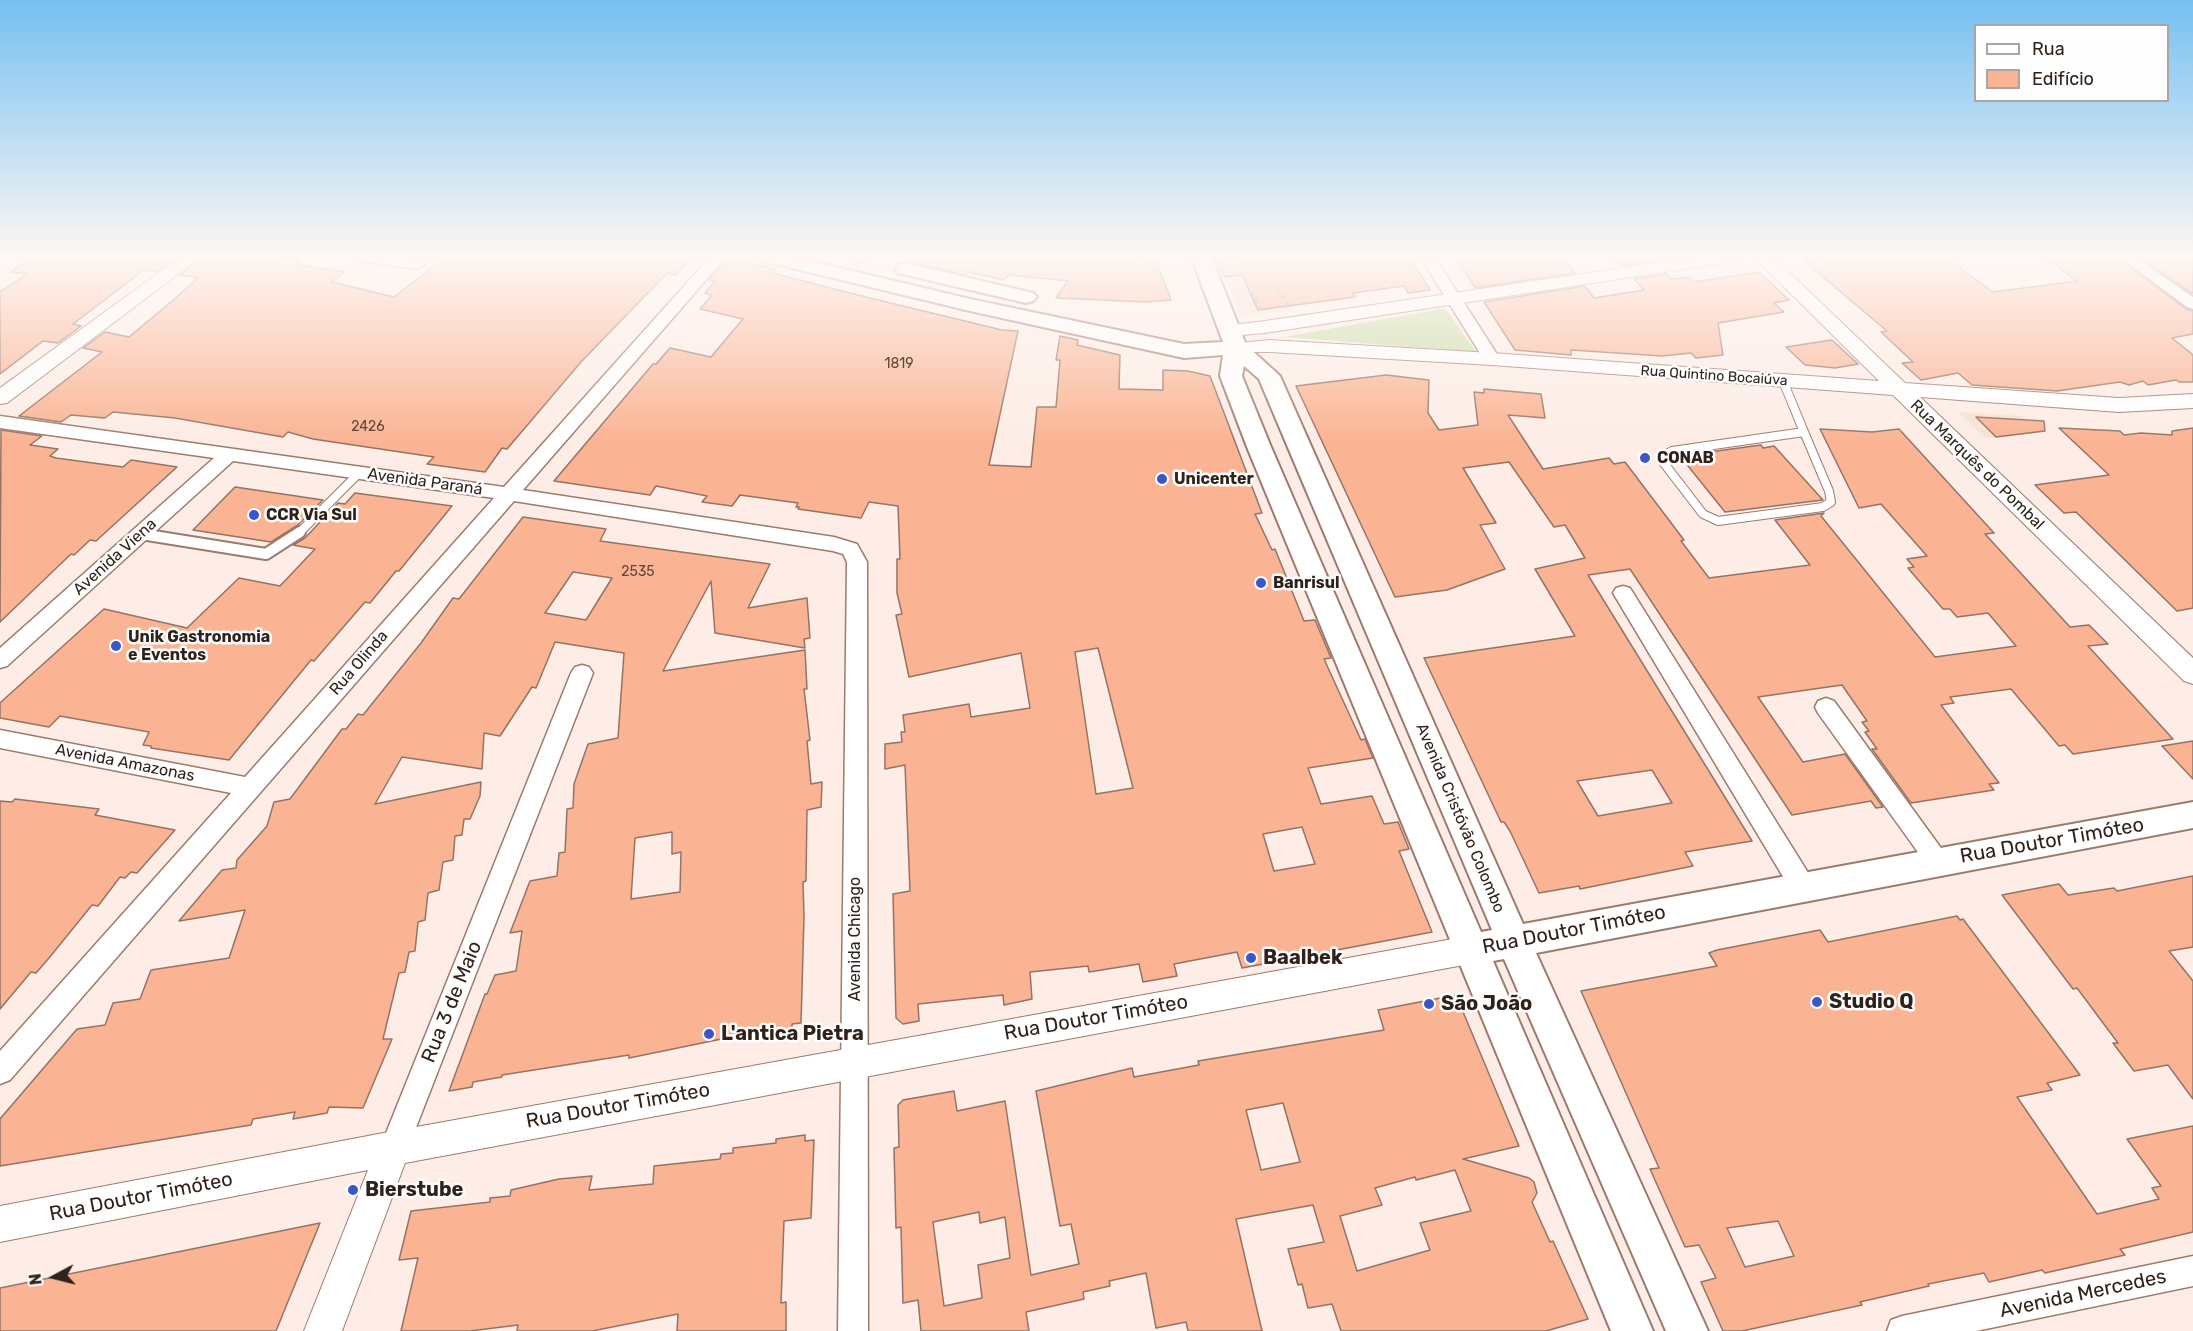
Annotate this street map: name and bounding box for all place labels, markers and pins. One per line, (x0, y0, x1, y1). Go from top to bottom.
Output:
place label: CONAB (1657, 448, 1714, 468)
marker: CONAB (1638, 451, 1652, 465)
place label: Unicenter (1174, 469, 1254, 489)
marker: Unicenter (1155, 472, 1169, 486)
place label: CCR Via Sul (266, 505, 357, 525)
marker: CCR Via Sul (247, 508, 261, 522)
place label: Banrisul (1273, 573, 1340, 593)
marker: Banrisul (1254, 576, 1268, 590)
place label: Unik Gastronomia e Eventos (128, 627, 270, 665)
marker: Unik Gastronomia e Eventos (109, 639, 123, 653)
place label: Baalbek (1263, 946, 1343, 970)
marker: Baalbek (1244, 951, 1258, 965)
place label: Studio Q (1829, 990, 1913, 1014)
place label: São João (1441, 992, 1532, 1016)
marker: Studio Q (1810, 995, 1824, 1009)
marker: São João (1422, 997, 1436, 1011)
place label: L'antica Pietra (721, 1022, 864, 1046)
marker: L'antica Pietra (702, 1027, 716, 1041)
place label: Bierstube (365, 1178, 463, 1202)
marker: Bierstube (346, 1183, 360, 1197)

